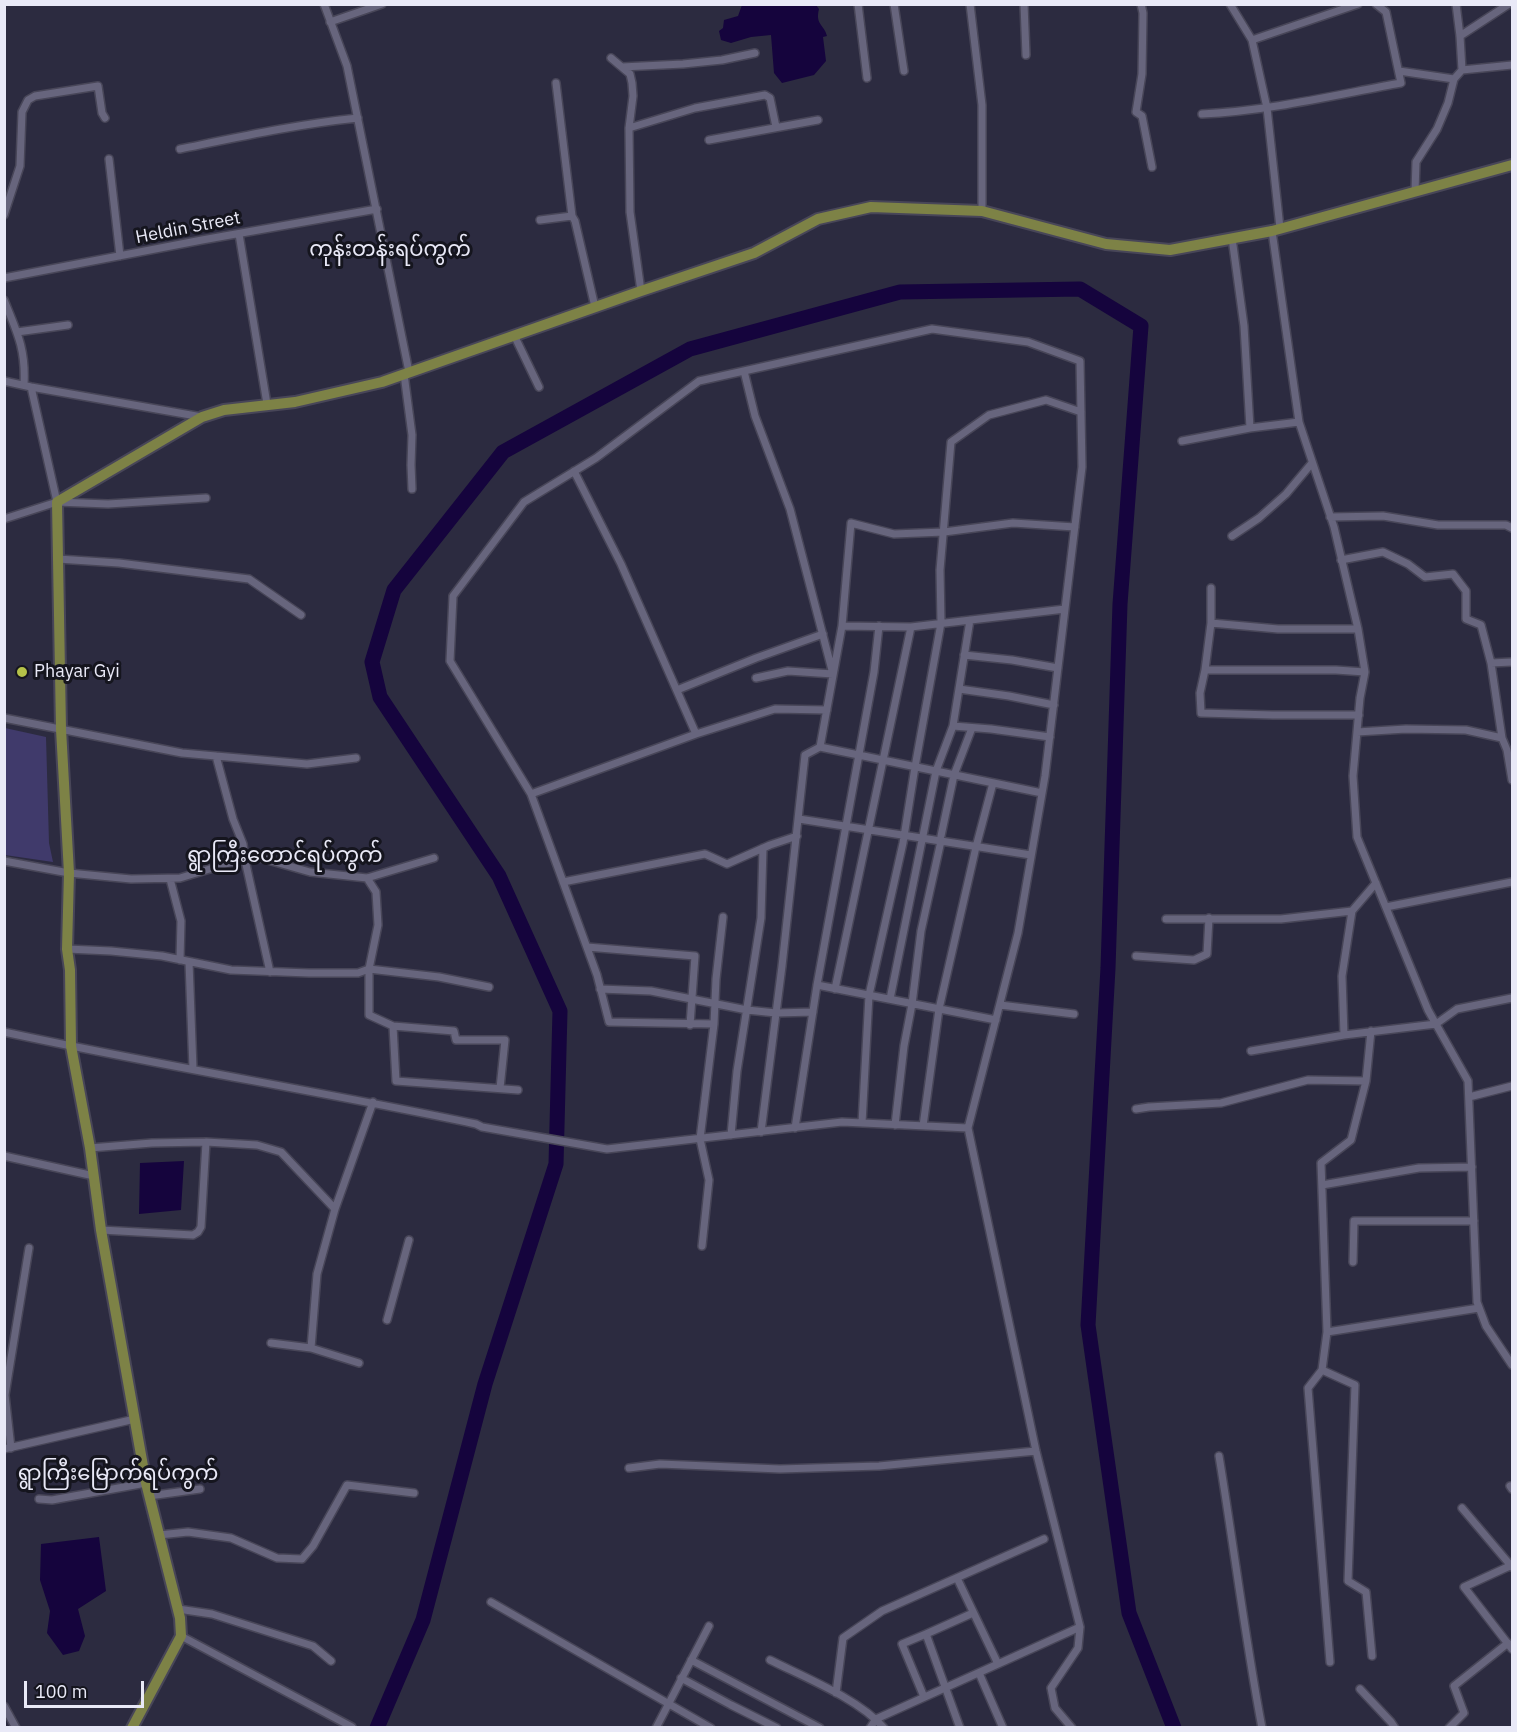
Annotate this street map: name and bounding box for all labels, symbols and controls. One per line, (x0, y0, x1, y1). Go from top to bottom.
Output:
street label: Heldin Street (134, 207, 242, 249)
district label: ကုန်းတန်းရပ်ကွက် (309, 237, 471, 263)
place label: Phayar Gyi (34, 661, 120, 683)
marker: Phayar Gyi (15, 665, 29, 679)
district label: ရွာကြီးတောင်ရပ်ကွက် (187, 843, 383, 869)
district label: ရွာကြီးမြောက်ရပ်ကွက် (18, 1461, 218, 1487)
scale bar (27, 1669, 147, 1707)
text: 100 m (35, 1680, 87, 1703)

